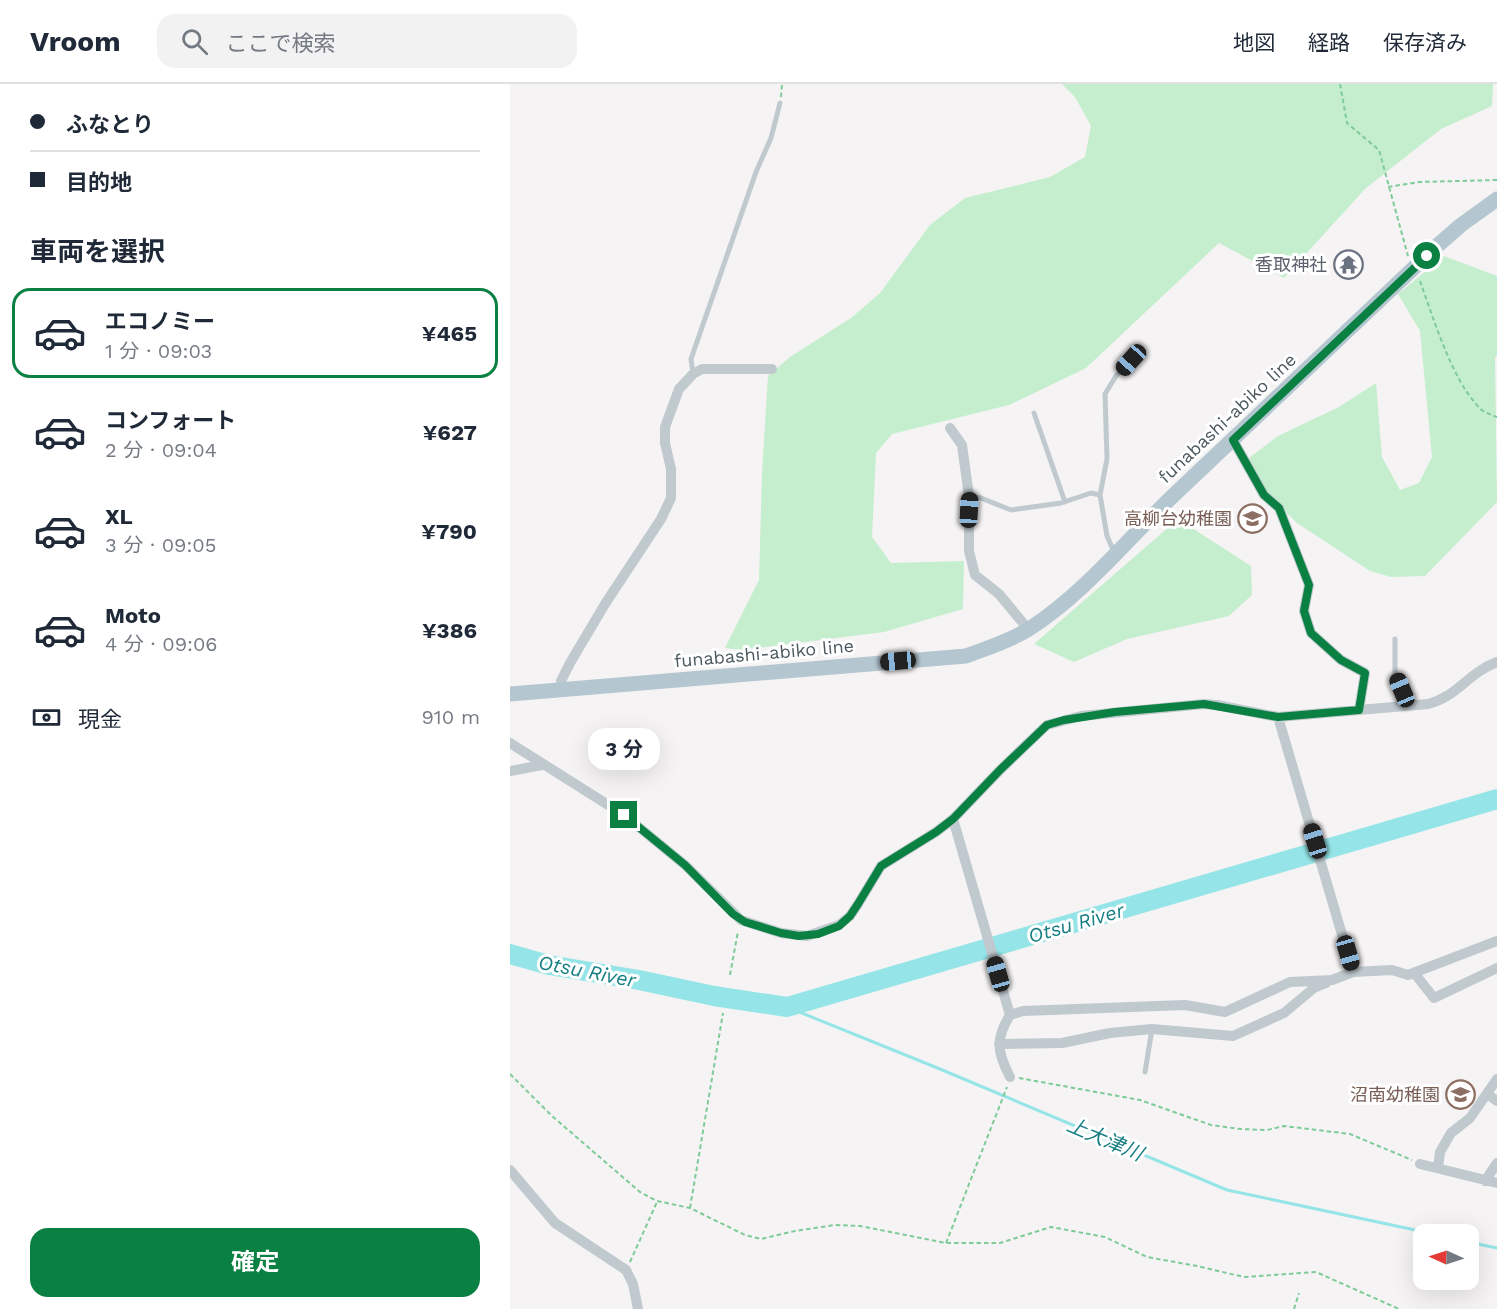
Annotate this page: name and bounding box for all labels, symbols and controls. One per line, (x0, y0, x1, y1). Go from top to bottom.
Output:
search box (157, 14, 577, 68)
text: Vroom (30, 25, 121, 58)
icon: search (178, 25, 211, 58)
text: 地図 (1233, 30, 1275, 55)
text: 経路 (1308, 30, 1350, 55)
text: 保存済み (1383, 30, 1467, 55)
text: ここで検索 (226, 31, 336, 56)
text: ふなとり (66, 112, 154, 137)
text: 目的地 (66, 170, 132, 195)
text: 車両を選択 (30, 236, 165, 268)
route start (1413, 242, 1440, 269)
temple icon: 香取神社 (1332, 248, 1364, 280)
place label: 香取神社 (1255, 254, 1327, 275)
icon: car (33, 306, 87, 360)
text: エコノミー (105, 309, 215, 334)
text: ¥465 (422, 321, 477, 346)
text: 1 分 · 09:03 (105, 339, 212, 363)
car (1112, 341, 1150, 379)
street label: funabashi-abiko line (1154, 349, 1300, 487)
icon: car (33, 405, 87, 459)
text: コンフォート (105, 408, 236, 433)
text: ¥627 (423, 420, 477, 445)
text: 2 分 · 09:04 (105, 438, 217, 462)
car (959, 492, 979, 528)
school or university icon: 高柳台幼稚園 (1237, 502, 1269, 534)
icon: car (33, 504, 87, 558)
text: XL (105, 504, 133, 529)
place label: 高柳台幼稚園 (1124, 508, 1232, 529)
text: ¥790 (421, 519, 477, 544)
text: 3 分 · 09:05 (105, 533, 216, 557)
icon: car (33, 603, 87, 657)
text: Moto (105, 603, 161, 628)
text: ¥386 (422, 618, 477, 643)
text: 4 分 · 09:06 (105, 632, 218, 656)
street label: funabashi-abiko line (673, 635, 855, 671)
car (879, 650, 917, 672)
car (1387, 670, 1417, 710)
icon: cash (30, 701, 63, 734)
text: 910 m (422, 705, 480, 729)
text: 現金 (78, 707, 122, 732)
callout: 3 分 (588, 728, 660, 770)
text: 3 分 (605, 737, 643, 761)
route end (610, 801, 637, 828)
car (1301, 821, 1329, 861)
water label: Otsu River (1025, 898, 1128, 948)
car (1334, 933, 1362, 973)
water label: Otsu River (536, 950, 639, 992)
car (984, 954, 1012, 994)
school or university icon: 沼南幼稚園 (1445, 1078, 1477, 1110)
place label: 沼南幼稚園 (1350, 1084, 1440, 1105)
water label: 上大津川 (1063, 1112, 1148, 1166)
north arrow (1413, 1224, 1479, 1290)
map controls (1413, 1224, 1479, 1290)
button: 確定 (30, 1228, 480, 1297)

